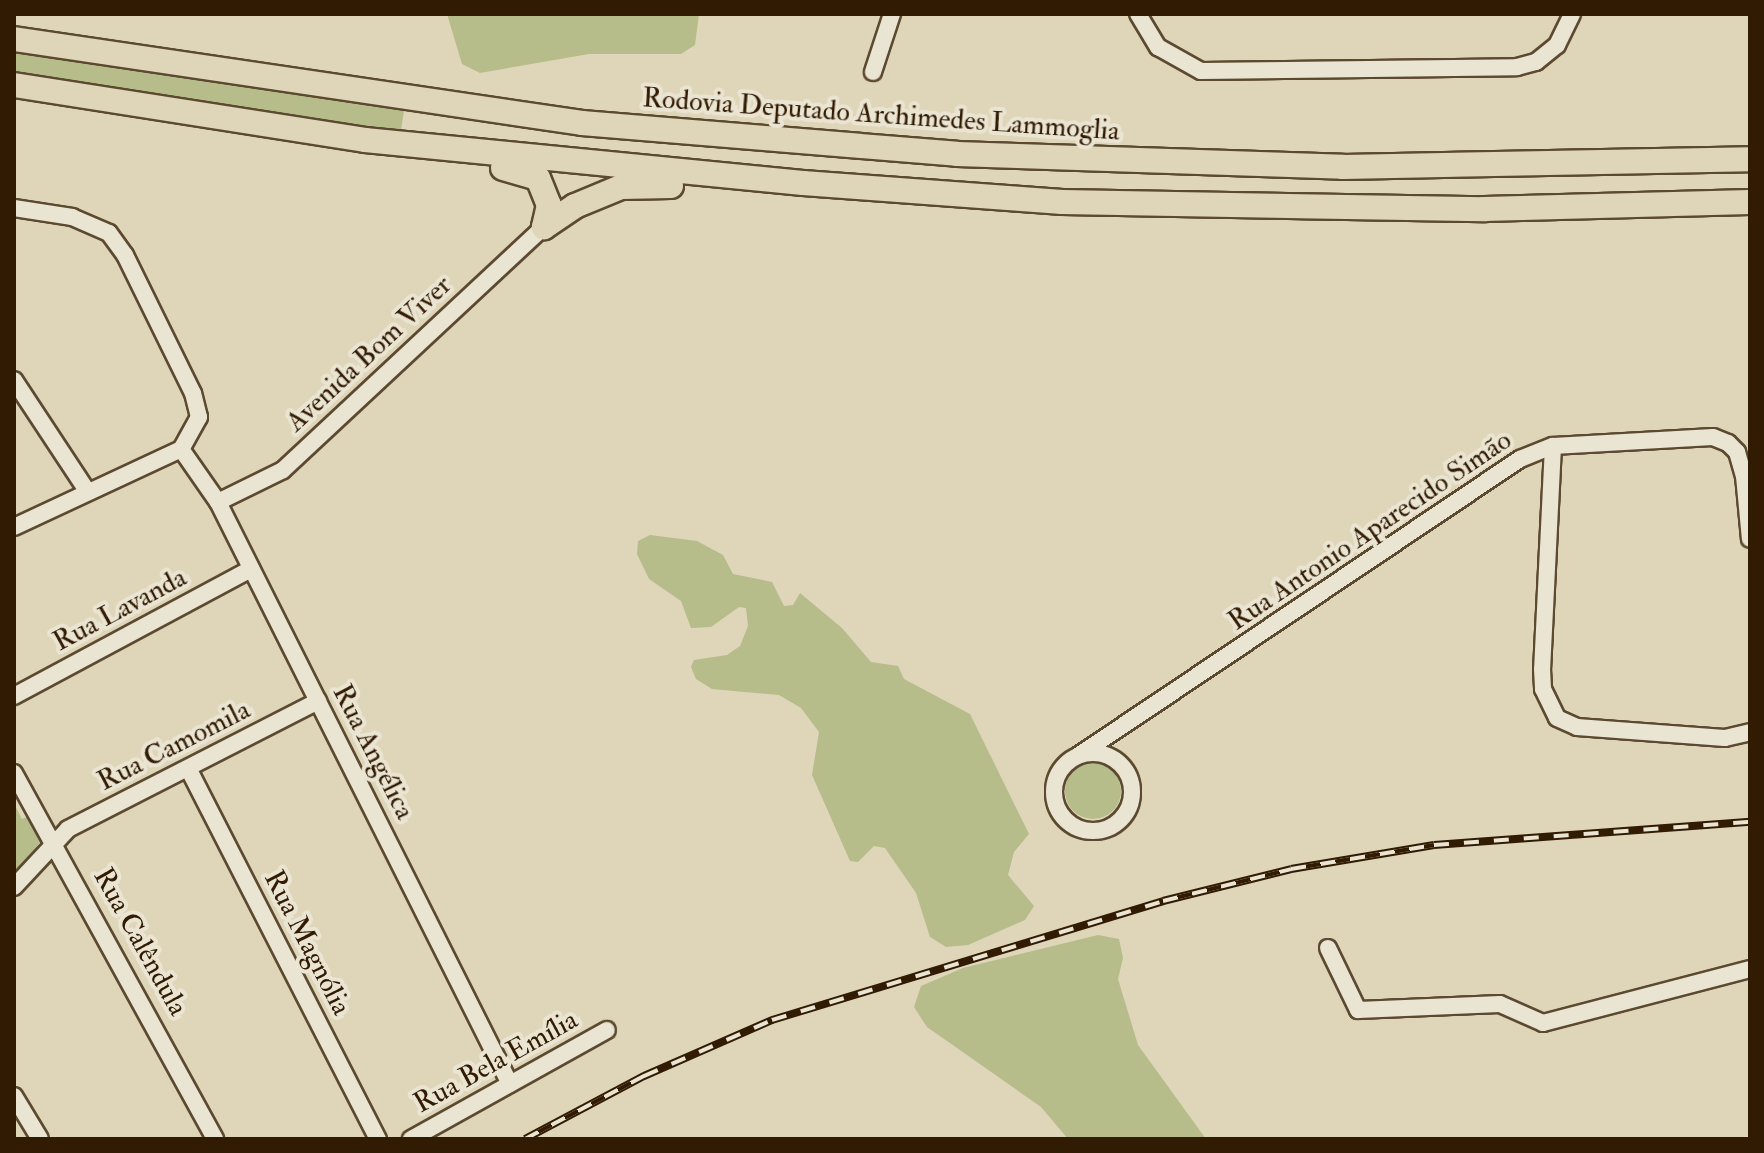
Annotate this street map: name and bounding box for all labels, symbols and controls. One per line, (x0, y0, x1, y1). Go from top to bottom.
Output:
street label: Rodovia Deputado Archimedes Lammoglia (641, 82, 1121, 148)
street label: Avenida Bom Viver (279, 269, 459, 439)
street label: Rua Antonio Aparecido Simão (1222, 424, 1518, 638)
street label: Rua Lavanda (48, 561, 192, 659)
street label: Rua Angélica (325, 679, 421, 825)
street label: Rua Camomila (92, 693, 256, 799)
street label: Rua Calêndula (86, 862, 194, 1022)
street label: Rua Magnólia (256, 865, 358, 1021)
street label: Rua Bela Emília (408, 1003, 584, 1121)

